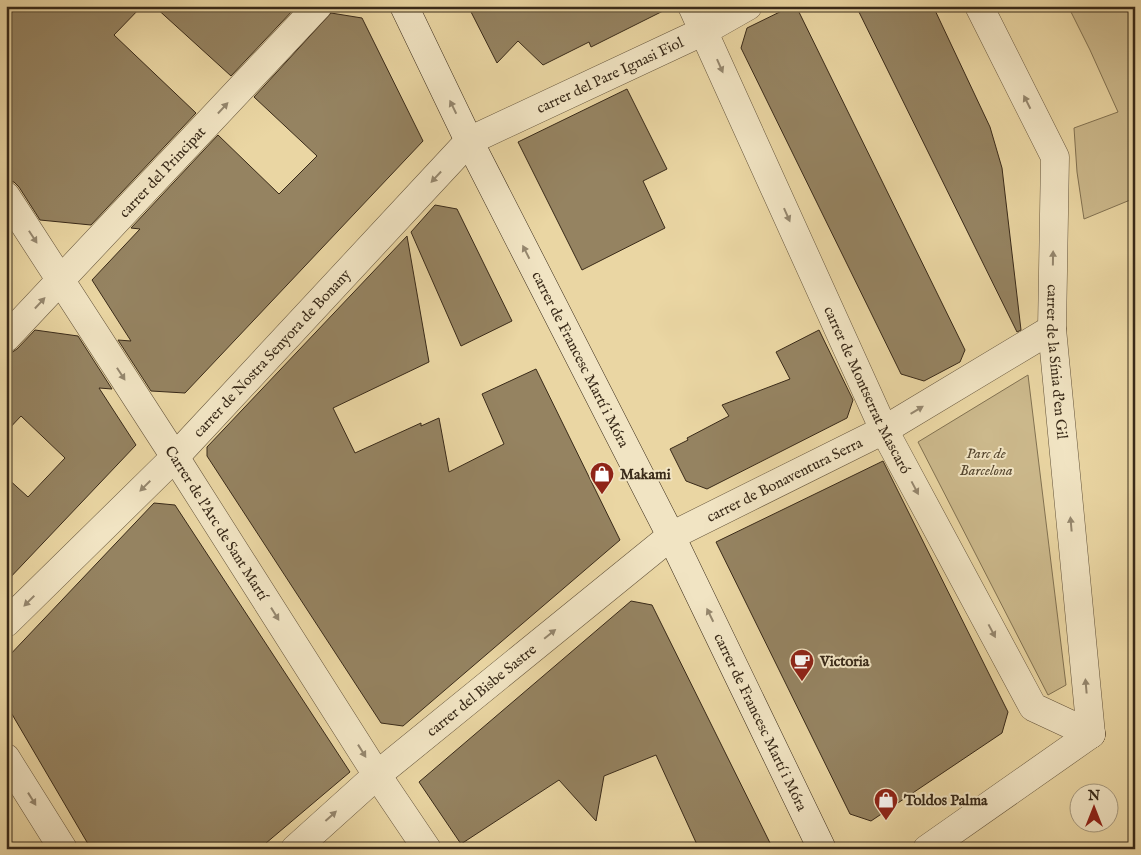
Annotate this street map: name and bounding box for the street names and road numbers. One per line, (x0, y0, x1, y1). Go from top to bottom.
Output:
street label: carrer del Pare Ignasi Fiol (534, 33, 687, 118)
street label: carrer del Principat (115, 123, 210, 222)
street label: carrer de Nostra Senyora de Bonany (189, 265, 355, 441)
street label: carrer de Francesc Martí i Móra (527, 268, 633, 451)
street label: carrer de la Sínia d'en Gil (1042, 284, 1072, 441)
street label: carrer de Montserrat Mascaró (819, 303, 915, 477)
street label: carrer de Bonaventura Serra (703, 433, 866, 527)
street label: Carrer de l'Arc de Sant Martí (160, 442, 273, 605)
street label: carrer de Francesc Martí i Móra (709, 630, 812, 815)
street label: carrer del Bisbe Sastre (423, 640, 541, 741)

